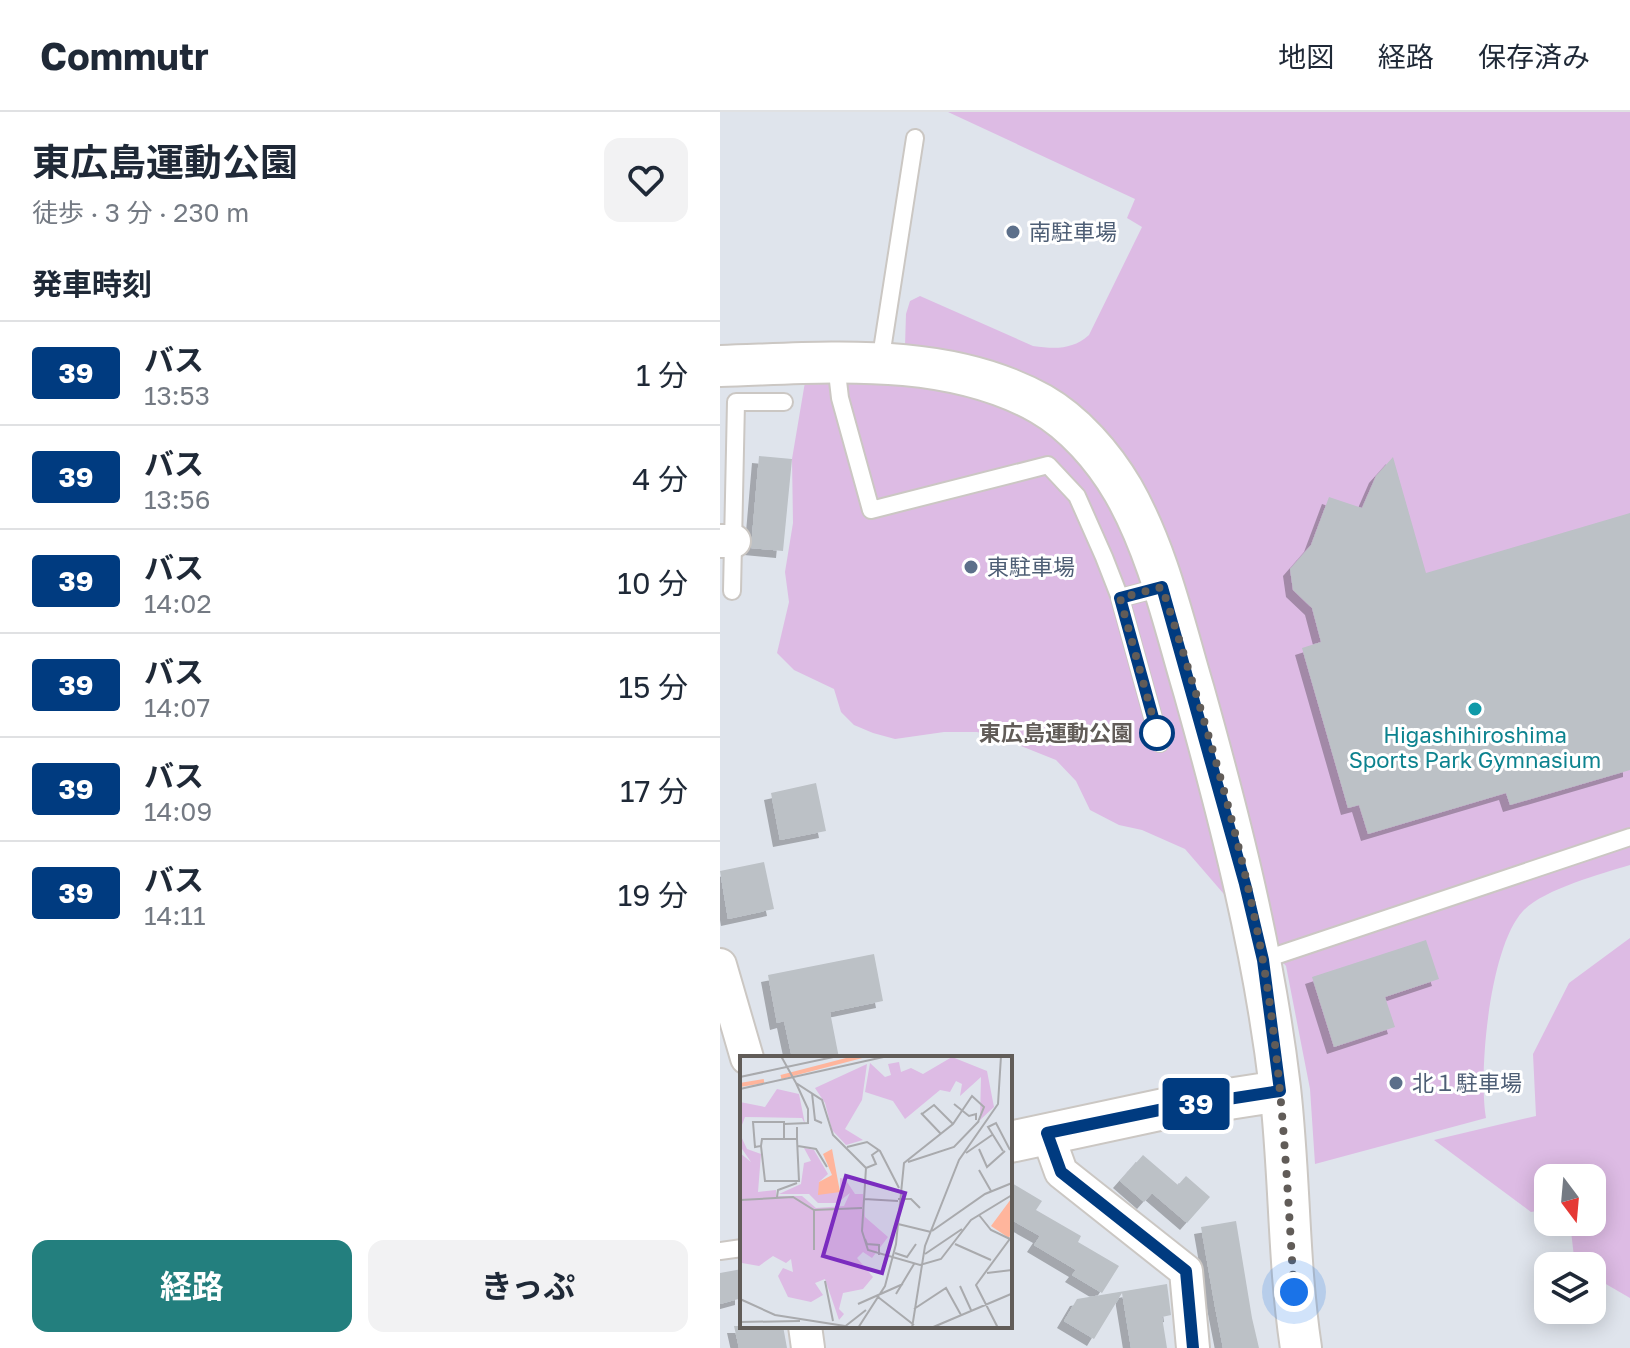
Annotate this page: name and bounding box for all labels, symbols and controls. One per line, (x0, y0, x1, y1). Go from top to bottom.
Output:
text: Commutr (40, 33, 209, 78)
text: 地図 (1278, 40, 1334, 73)
text: 経路 (1378, 40, 1434, 73)
text: 保存済み (1478, 40, 1590, 73)
button: heart (604, 138, 688, 222)
text: 東広島運動公園 (32, 139, 298, 184)
text: 徒歩 · 3 分 · 230 m (32, 197, 249, 228)
place label: 南駐車場 (1029, 218, 1117, 245)
marker: 南駐車場 (1004, 223, 1022, 241)
text: 発車時刻 (32, 266, 152, 302)
text: バス (144, 342, 204, 378)
text: 39 (59, 356, 93, 389)
text: 1 分 (636, 357, 688, 393)
text: 13:53 (144, 380, 210, 411)
text: バス (144, 446, 204, 482)
text: 39 (59, 460, 93, 493)
text: 4 分 (632, 461, 688, 497)
text: 13:56 (144, 484, 210, 515)
text: バス (144, 550, 204, 586)
place label: 東駐車場 (987, 553, 1075, 580)
marker: 東駐車場 (962, 558, 980, 576)
text: 39 (59, 564, 93, 597)
text: 10 分 (617, 565, 688, 601)
text: 14:02 (144, 588, 211, 619)
text: バス (144, 654, 204, 690)
text: 39 (59, 668, 93, 701)
text: 15 分 (619, 669, 688, 705)
text: 14:07 (144, 692, 210, 723)
marker: Higashihiroshima Sports Park Gymnasium (1466, 700, 1484, 718)
marker: 東広島運動公園 (1140, 716, 1174, 750)
place label: 東広島運動公園 (979, 719, 1133, 746)
place label: Higashihiroshima Sports Park Gymnasium (1349, 721, 1601, 773)
text: バス (144, 758, 204, 794)
text: 39 (59, 772, 93, 805)
text: 17 分 (620, 773, 688, 809)
text: 14:09 (144, 796, 212, 827)
text: バス (144, 862, 204, 898)
text: 39 (59, 876, 93, 909)
text: 19 分 (618, 877, 688, 913)
text: 14:11 (144, 900, 206, 931)
inset map (740, 1056, 1012, 1328)
place label: 北１駐車場 (1412, 1069, 1522, 1096)
marker: 北１駐車場 (1387, 1074, 1405, 1092)
line badge: 39 (1160, 1078, 1232, 1130)
text: 39 (1179, 1087, 1213, 1120)
north arrow (1534, 1164, 1606, 1236)
map controls (1534, 1164, 1606, 1324)
button: 経路 (32, 1240, 352, 1332)
button: きっぷ (368, 1240, 688, 1332)
button: layers (1534, 1252, 1606, 1324)
your location (1274, 1272, 1314, 1312)

